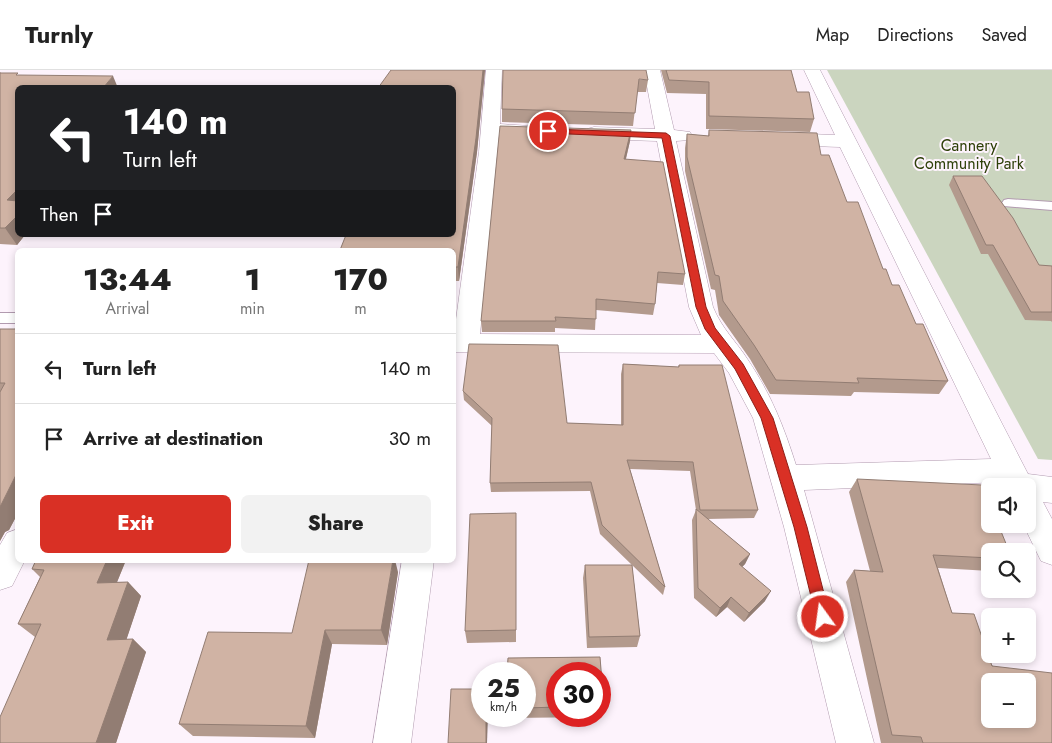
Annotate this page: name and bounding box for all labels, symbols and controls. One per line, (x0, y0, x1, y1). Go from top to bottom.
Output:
text: Turnly (25, 17, 93, 52)
text: Map (816, 22, 849, 48)
text: Directions (877, 22, 953, 48)
text: Saved (981, 22, 1027, 48)
text: 140 m (123, 97, 228, 147)
icon: left (40, 105, 105, 170)
pin (527, 110, 569, 152)
icon: arrive (534, 117, 562, 145)
park label: Cannery Community Park (914, 134, 1025, 175)
text: Turn left (123, 143, 197, 175)
icon: arrive (89, 200, 117, 228)
text: Then (40, 201, 79, 228)
text: 13:44 (83, 258, 172, 301)
text: 1 (245, 258, 260, 301)
text: 170 (333, 258, 388, 301)
text: Arrival (105, 297, 150, 320)
text: min (240, 297, 265, 320)
text: m (354, 297, 367, 320)
icon: left (40, 355, 68, 383)
text: Turn left (83, 355, 156, 382)
text: 140 m (379, 355, 431, 382)
icon: arrive (40, 425, 68, 453)
text: Arrive at destination (83, 425, 263, 452)
text: 30 m (389, 425, 431, 452)
map controls (981, 478, 1036, 728)
button: sound (981, 478, 1036, 533)
button: Exit (40, 495, 231, 553)
button: Share (241, 495, 431, 553)
button: search (981, 543, 1036, 598)
position arrow (796, 590, 848, 642)
button: + (981, 608, 1036, 663)
speed limit sign: 30 (546, 662, 611, 727)
text: 25 (487, 670, 520, 706)
button: − (981, 673, 1036, 728)
text: km/h (490, 698, 517, 716)

